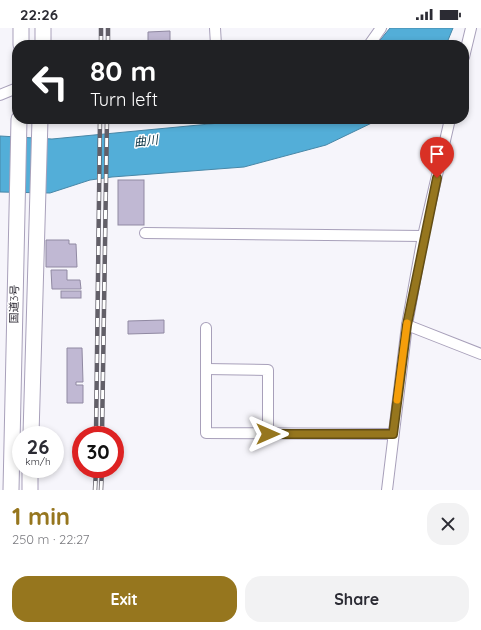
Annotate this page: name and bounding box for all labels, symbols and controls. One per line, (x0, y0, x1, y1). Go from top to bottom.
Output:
text: 22:26 (20, 5, 58, 24)
text: 80 m (90, 53, 156, 88)
icon: left (24, 56, 76, 108)
text: Turn left (90, 88, 158, 111)
water label: 曲川 (133, 131, 161, 149)
pin (420, 137, 454, 178)
icon: arrive (426, 143, 448, 165)
street label: 国道3号 (7, 284, 21, 324)
position arrow (247, 413, 289, 455)
speed limit sign: 30 (72, 426, 124, 478)
text: 26 (27, 434, 49, 459)
text: km/h (25, 455, 51, 468)
text: 1 min (12, 501, 70, 531)
button: close (427, 503, 469, 545)
text: 250 m · 22:27 (12, 531, 90, 547)
button: Exit (12, 576, 237, 622)
button: Share (245, 576, 469, 622)

